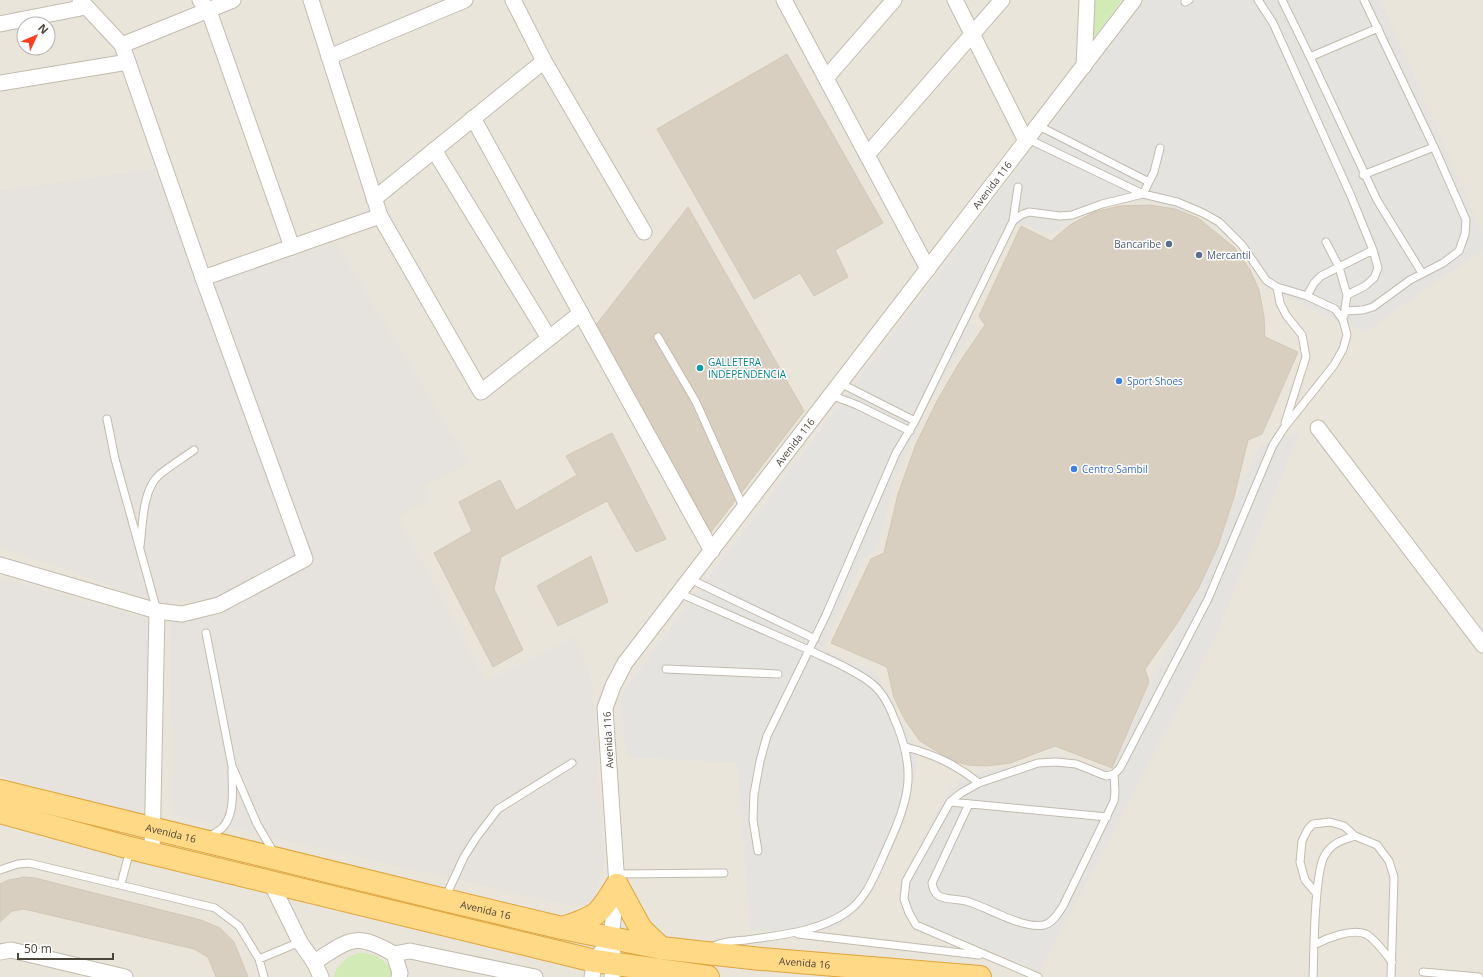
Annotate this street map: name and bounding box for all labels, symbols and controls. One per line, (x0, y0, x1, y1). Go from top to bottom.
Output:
north arrow (16, 16, 56, 56)
text: N (35, 20, 52, 37)
street label: Avenida 116 (969, 158, 1015, 212)
place label: Bancaribe (1114, 237, 1161, 251)
marker: Bancaribe (1164, 239, 1174, 249)
place label: Mercantil (1207, 248, 1251, 262)
marker: Mercantil (1194, 250, 1204, 260)
place label: GALLETERA INDEPENDENCIA (708, 355, 787, 381)
marker: GALLETERA INDEPENDENCIA (695, 363, 705, 373)
place label: Sport Shoes (1127, 374, 1183, 388)
marker: Sport Shoes (1114, 376, 1124, 386)
street label: Avenida 116 (772, 415, 818, 469)
place label: Centro Sambil (1082, 462, 1148, 476)
marker: Centro Sambil (1069, 464, 1079, 474)
street label: Avenida 116 (600, 711, 616, 769)
street label: Avenida 16 (144, 820, 198, 846)
street label: Avenida 16 (459, 897, 513, 923)
scale bar (18, 935, 113, 961)
text: 50 m (24, 940, 52, 957)
street label: Avenida 16 (779, 954, 831, 972)

